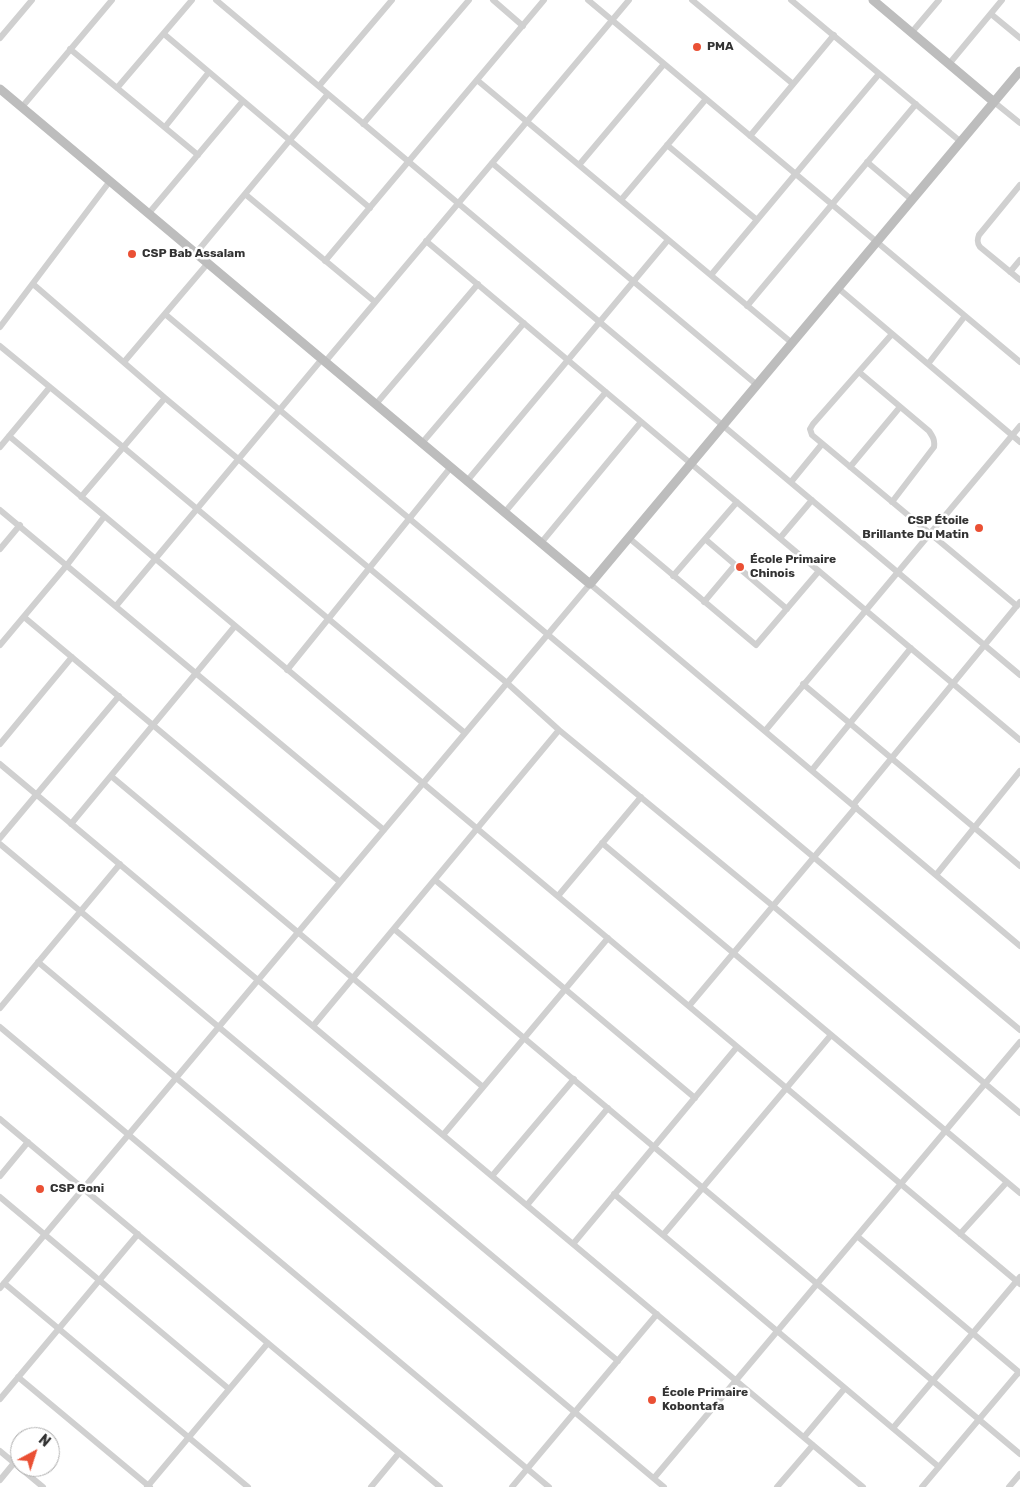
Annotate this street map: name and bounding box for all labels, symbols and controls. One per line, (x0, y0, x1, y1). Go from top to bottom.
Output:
place label: PMA (707, 40, 734, 54)
marker: PMA (691, 41, 703, 53)
place label: CSP Bab Assalam (142, 247, 245, 261)
marker: CSP Bab Assalam (126, 248, 138, 260)
place label: CSP Étoile Brillante Du Matin (862, 514, 969, 542)
marker: CSP Étoile Brillante Du Matin (973, 522, 985, 534)
place label: École Primaire Chinois (750, 553, 836, 581)
marker: École Primaire Chinois (734, 561, 746, 573)
place label: CSP Goni (50, 1182, 104, 1196)
marker: CSP Goni (34, 1183, 46, 1195)
place label: École Primaire Kobontafa (662, 1386, 748, 1414)
marker: École Primaire Kobontafa (646, 1394, 658, 1406)
north arrow (10, 1427, 60, 1477)
text: N (35, 1431, 54, 1451)

